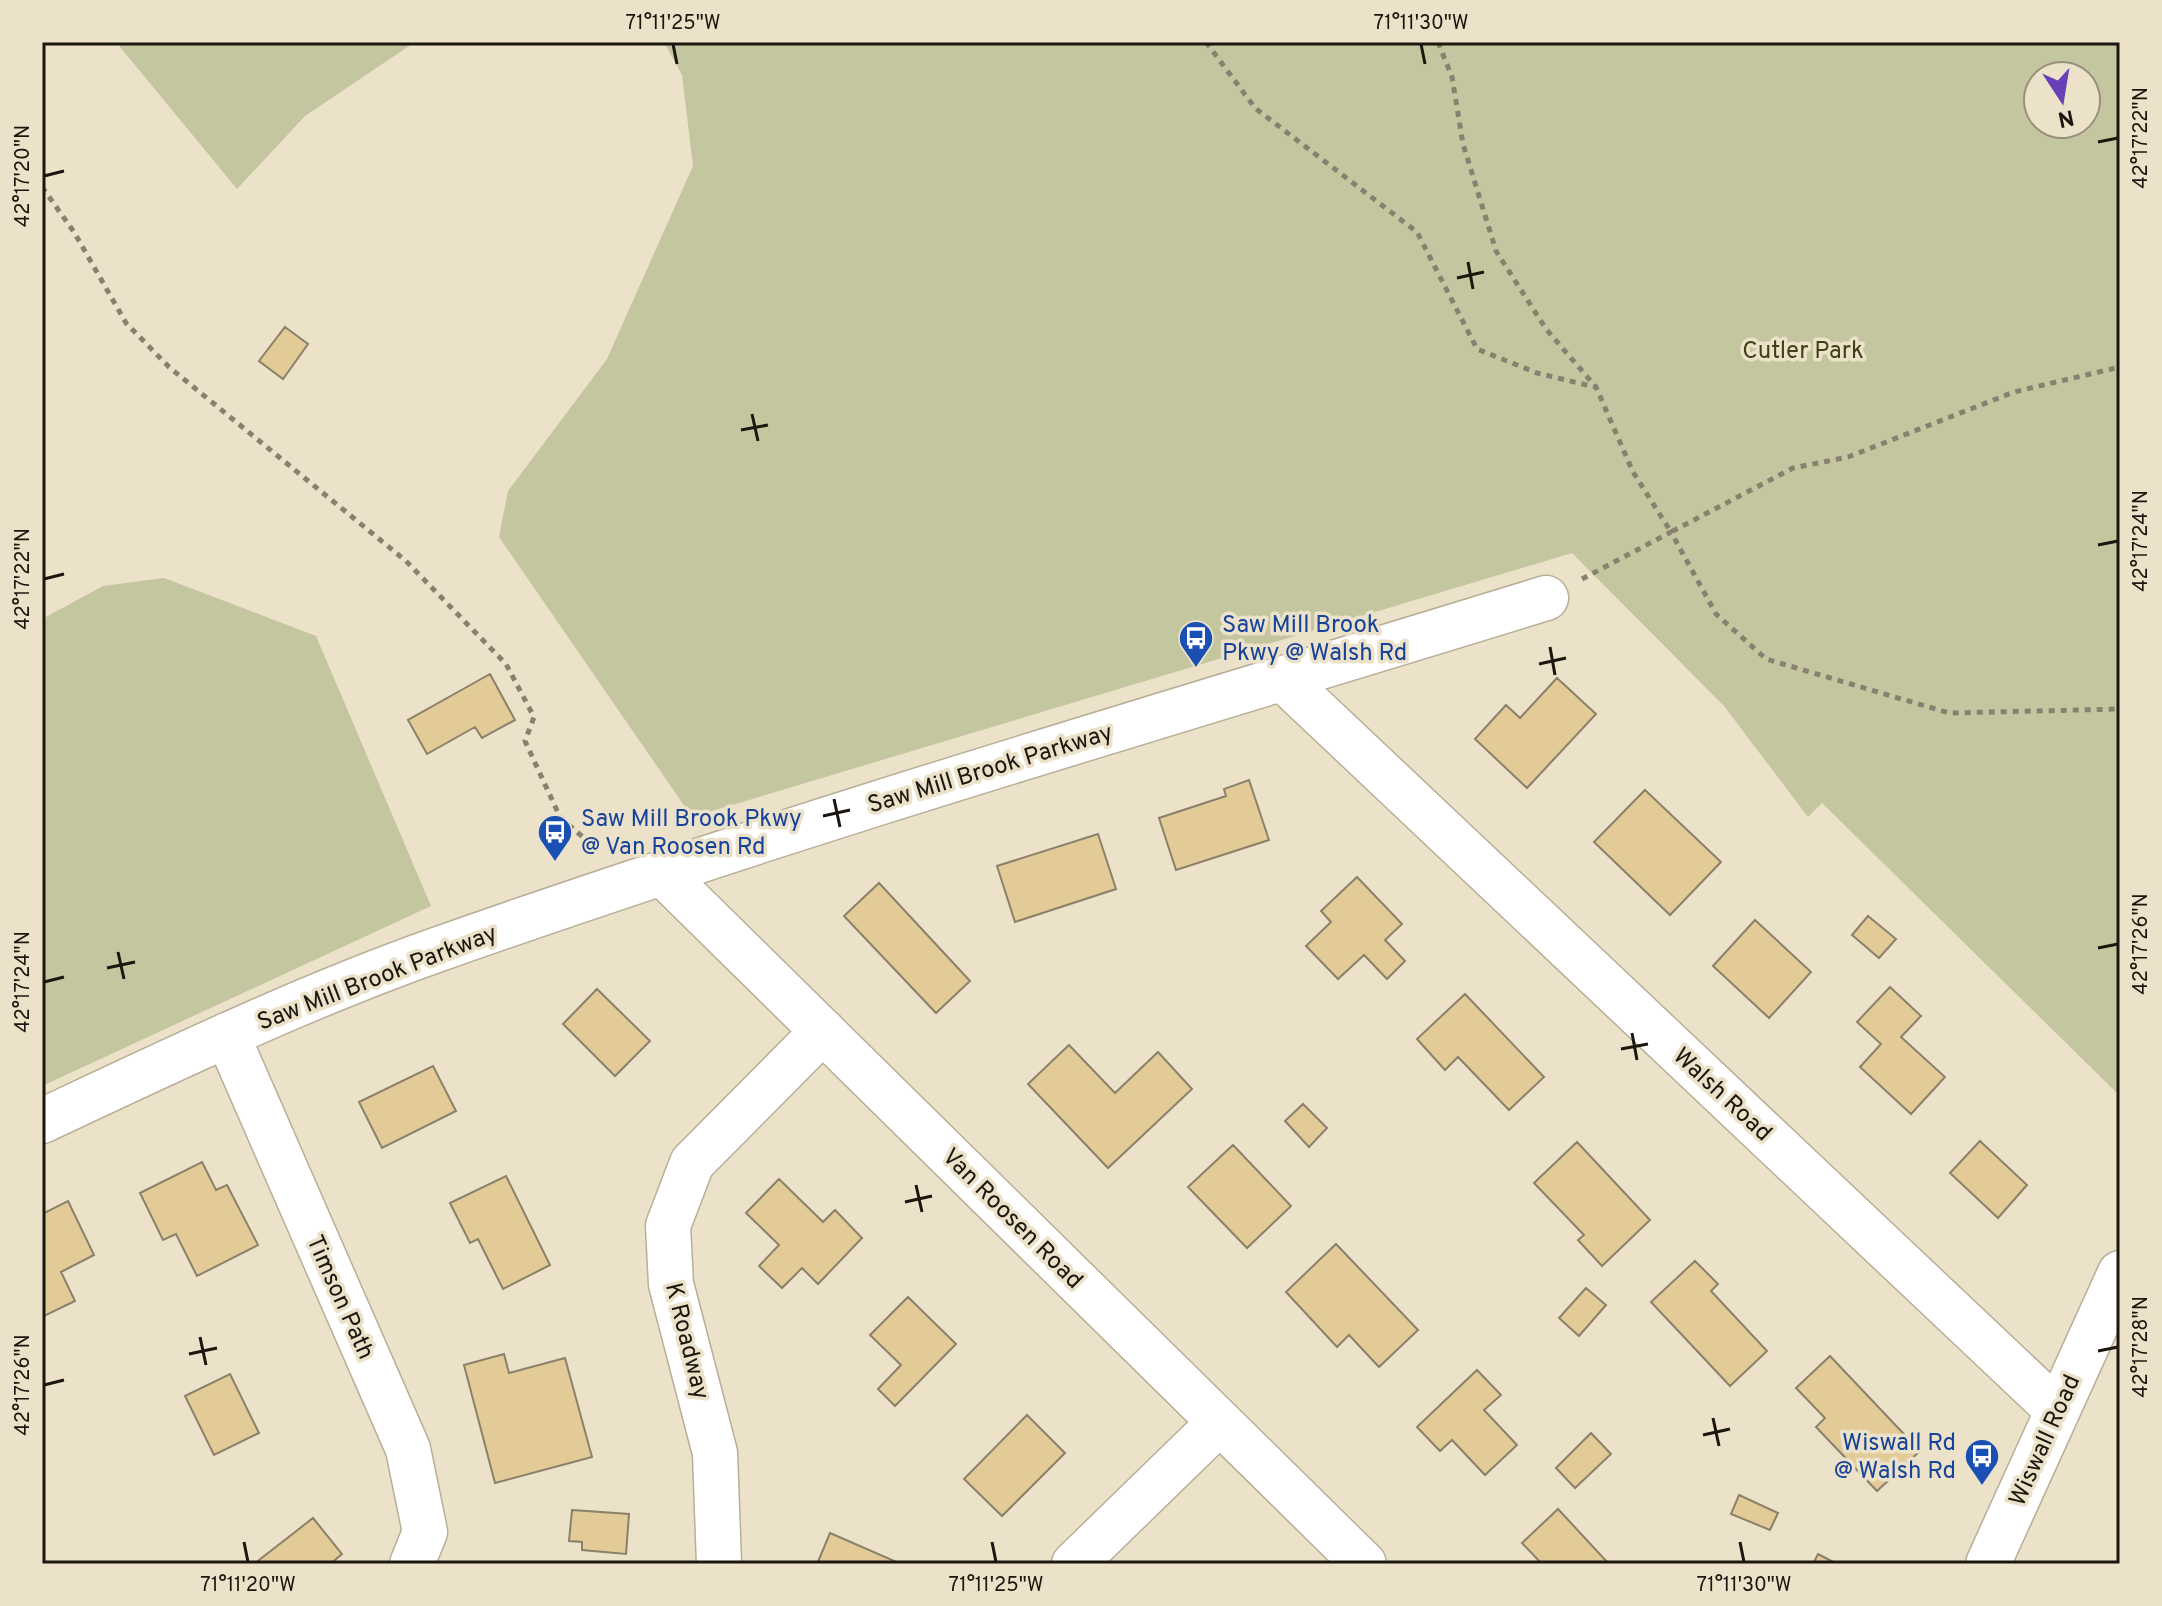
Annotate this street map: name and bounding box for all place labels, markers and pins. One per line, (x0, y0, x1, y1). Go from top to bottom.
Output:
place label: Saw Mill Brook Pkwy @ Walsh Rd (1222, 611, 1407, 669)
bus stop icon: Saw Mill Brook Pkwy @ Walsh Rd (1177, 619, 1215, 669)
place label: Saw Mill Brook Pkwy @ Van Roosen Rd (581, 805, 802, 863)
bus stop icon: Saw Mill Brook Pkwy @ Van Roosen Rd (536, 813, 574, 863)
place label: Wiswall Rd @ Walsh Rd (1834, 1429, 1956, 1487)
bus stop icon: Wiswall Rd @ Walsh Rd (1963, 1437, 2001, 1487)

